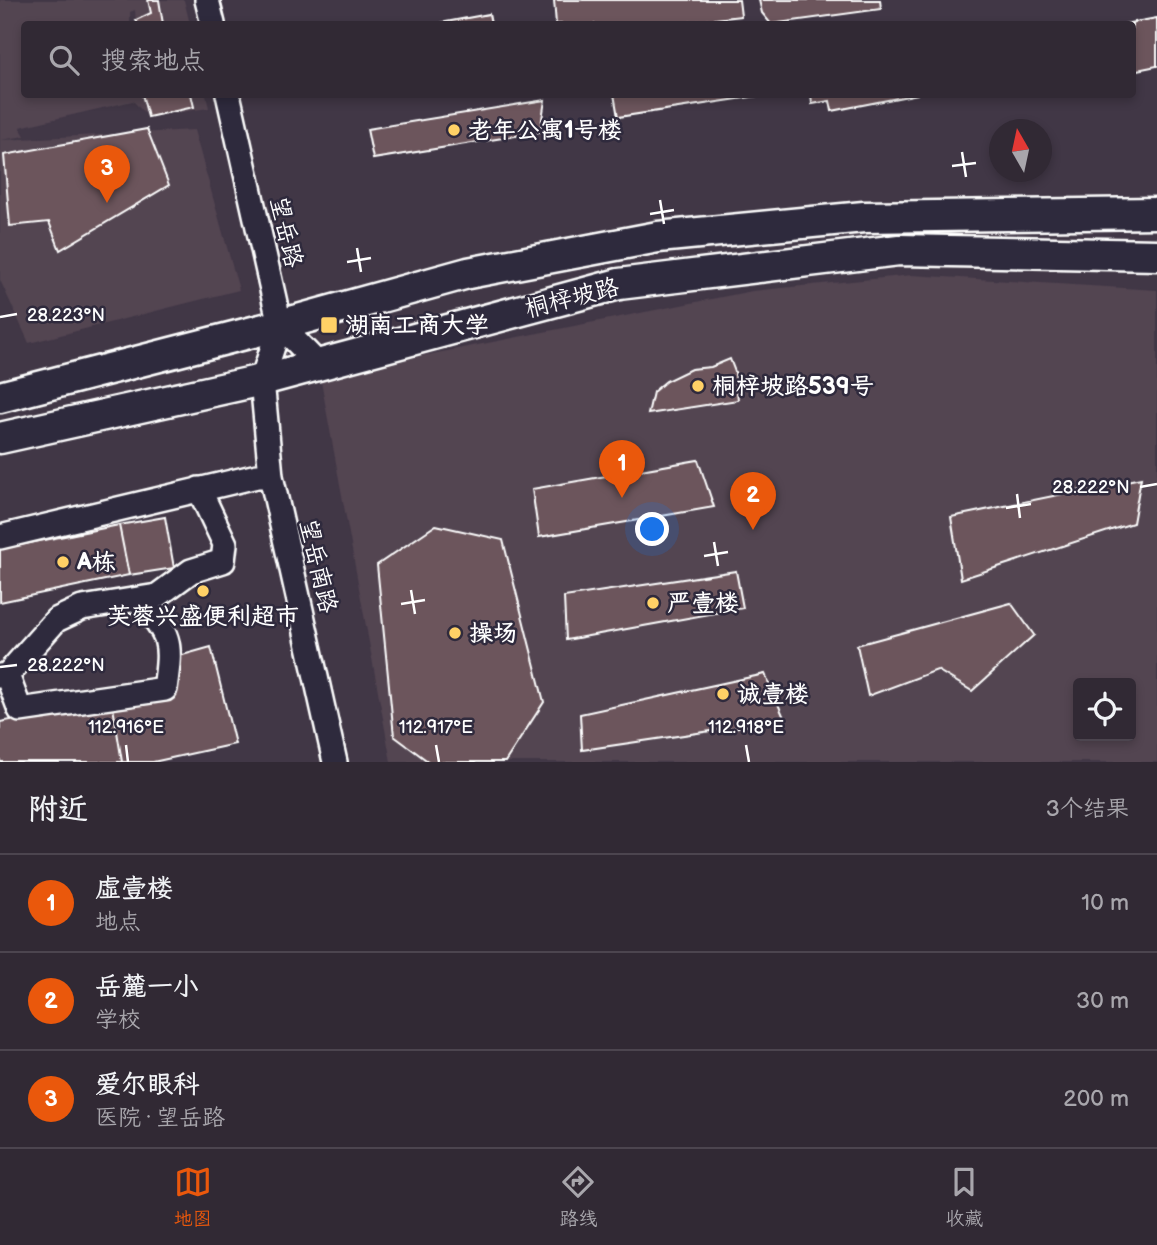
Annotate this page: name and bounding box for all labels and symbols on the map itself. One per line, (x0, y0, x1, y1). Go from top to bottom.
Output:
place label: 老年公寓1号楼 (468, 116, 622, 145)
north arrow (989, 119, 1052, 182)
marker: 老年公寓1号楼 (446, 122, 462, 138)
pin: 3 (84, 145, 130, 203)
street label: 望岳路 (264, 194, 308, 270)
street label: 桐梓坡路 (522, 272, 622, 324)
text: 28.223°N (27, 305, 105, 326)
place label: 湖南工商大学 (345, 311, 489, 340)
marker: 湖南工商大学 (319, 315, 339, 335)
place label: 桐梓坡路539号 (712, 372, 874, 401)
marker: 桐梓坡路539号 (690, 378, 706, 394)
pin: 1 (599, 440, 645, 498)
pin: 2 (730, 472, 776, 530)
text: 28.222°N (1052, 477, 1130, 498)
your location (635, 512, 669, 546)
street label: 望岳南路 (293, 516, 343, 616)
place label: A栋 (76, 548, 116, 577)
marker: A栋 (55, 554, 71, 570)
marker: 芙蓉兴盛便利超市 (195, 583, 211, 599)
place label: 严壹楼 (667, 589, 739, 618)
marker: 严壹楼 (645, 595, 661, 611)
place label: 芙蓉兴盛便利超市 (107, 602, 299, 631)
place label: 操场 (469, 619, 517, 648)
marker: 操场 (447, 625, 463, 641)
text: 28.222°N (27, 655, 105, 676)
place label: 诚壹楼 (737, 680, 809, 709)
marker: 诚壹楼 (715, 686, 731, 702)
text: 112.916°E (88, 717, 164, 738)
text: 112.917°E (399, 717, 473, 738)
text: 112.918°E (708, 717, 784, 738)

